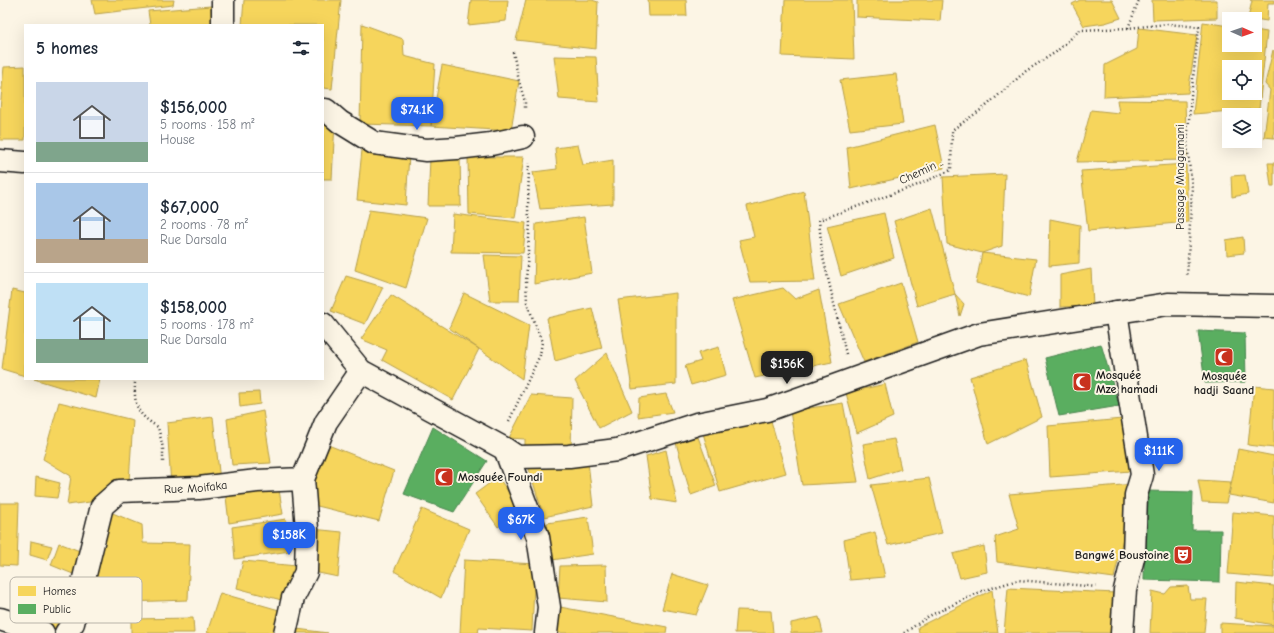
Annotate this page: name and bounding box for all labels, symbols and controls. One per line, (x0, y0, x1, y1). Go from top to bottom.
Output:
north arrow (1222, 12, 1262, 52)
map controls (1222, 12, 1262, 148)
icon: filters (290, 37, 312, 59)
text: 5 homes (36, 39, 98, 58)
button: locate (1222, 60, 1262, 100)
pin: $74.1K (384, 97, 450, 131)
icon: home (68, 98, 116, 146)
text: $156,000 (160, 98, 227, 117)
text: $74.1K (400, 102, 434, 117)
button: layers (1222, 108, 1262, 148)
text: 5 rooms · 158 m² (160, 117, 254, 132)
street label: Passage Mnagamani (1173, 124, 1187, 230)
text: House (160, 132, 195, 147)
street label: Chemin .. (897, 155, 945, 187)
text: $67,000 (160, 198, 219, 217)
icon: home (68, 199, 116, 247)
text: 2 rooms · 78 m² (160, 217, 248, 232)
text: Rue Darsala (160, 232, 227, 247)
text: $158,000 (160, 298, 227, 317)
icon: home (68, 299, 116, 347)
text: 5 rooms · 178 m² (160, 317, 253, 332)
text: Rue Darsala (160, 332, 227, 347)
mosque icon: Mosquée hadji Saand (1213, 346, 1235, 368)
pin: $156K (759, 351, 815, 385)
text: $156K (770, 356, 804, 371)
place label: Mosquée Mze hamadi (1096, 368, 1158, 396)
place label: Mosquée hadji Saand (1194, 369, 1254, 397)
mosque icon: Mosquée Mze hamadi (1071, 371, 1093, 393)
pin: $111K (1131, 438, 1187, 472)
text: $111K (1144, 443, 1174, 458)
mosque icon: Mosquée Foundi (433, 466, 455, 488)
place label: Mosquée Foundi (458, 470, 543, 484)
street label: Rue Moifaka (163, 478, 228, 496)
pin: $67K (497, 507, 545, 541)
text: $67K (507, 512, 535, 527)
pin: $158K (261, 522, 317, 556)
text: $158K (272, 527, 306, 542)
theatre icon: Bangwé Boustoine (1172, 544, 1194, 566)
place label: Bangwé Boustoine (1075, 548, 1169, 562)
legend (10, 577, 142, 623)
text: Homes (43, 585, 76, 598)
text: Public (43, 603, 72, 616)

